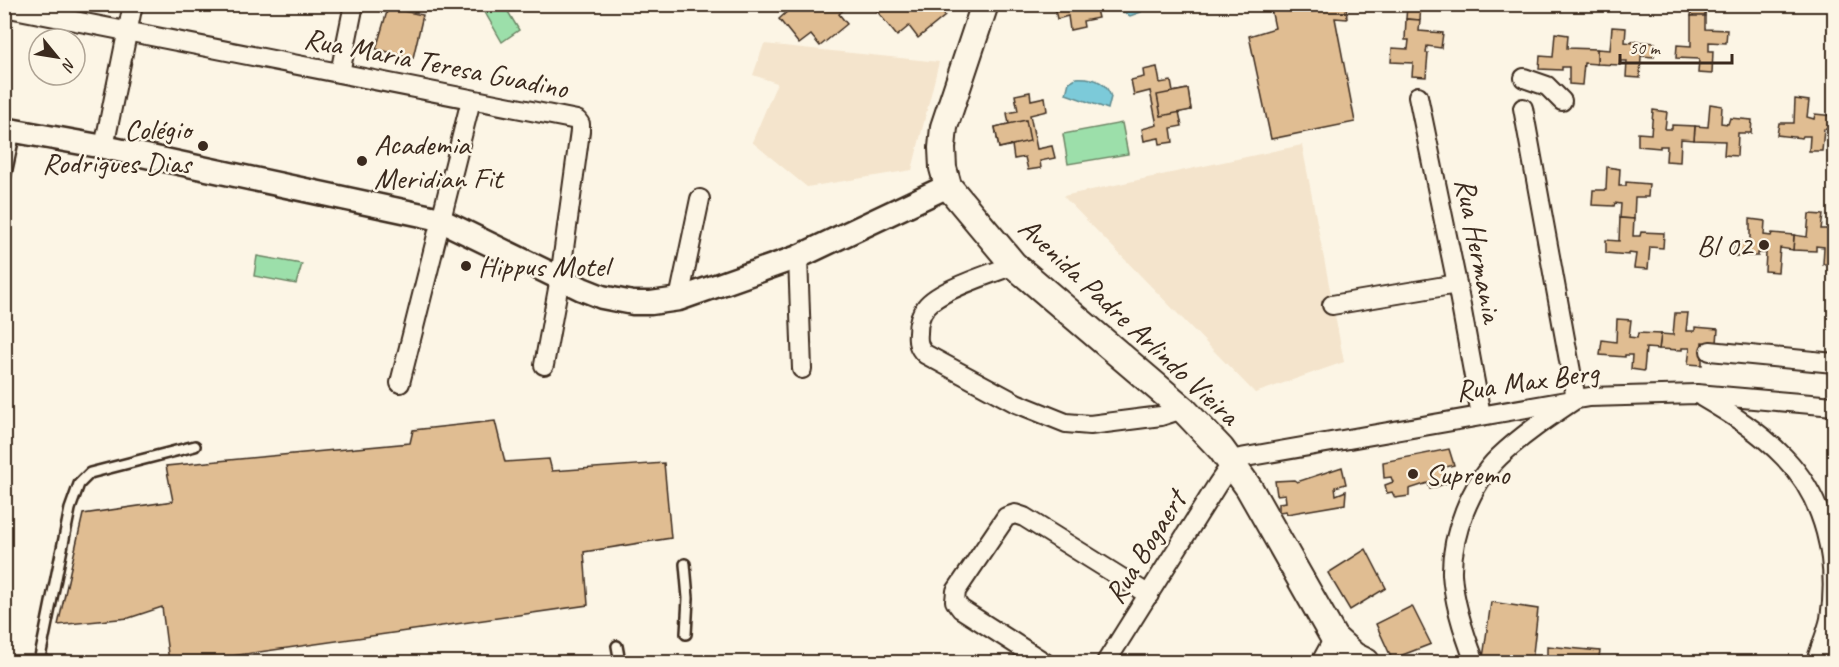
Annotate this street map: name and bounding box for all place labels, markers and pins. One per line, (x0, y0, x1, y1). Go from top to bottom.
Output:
place label: Colégio Rodrigues Dias (42, 110, 194, 182)
place label: Academia Meridian Fit (374, 125, 505, 197)
marker: Colégio Rodrigues Dias (196, 139, 210, 153)
marker: Academia Meridian Fit (355, 154, 369, 168)
place label: Bl 02 (1697, 226, 1754, 264)
marker: Bl 02 (1757, 238, 1771, 252)
place label: Hippus Motel (478, 247, 614, 285)
marker: Hippus Motel (459, 259, 473, 273)
place label: Supremo (1425, 455, 1511, 493)
marker: Supremo (1406, 467, 1420, 481)

